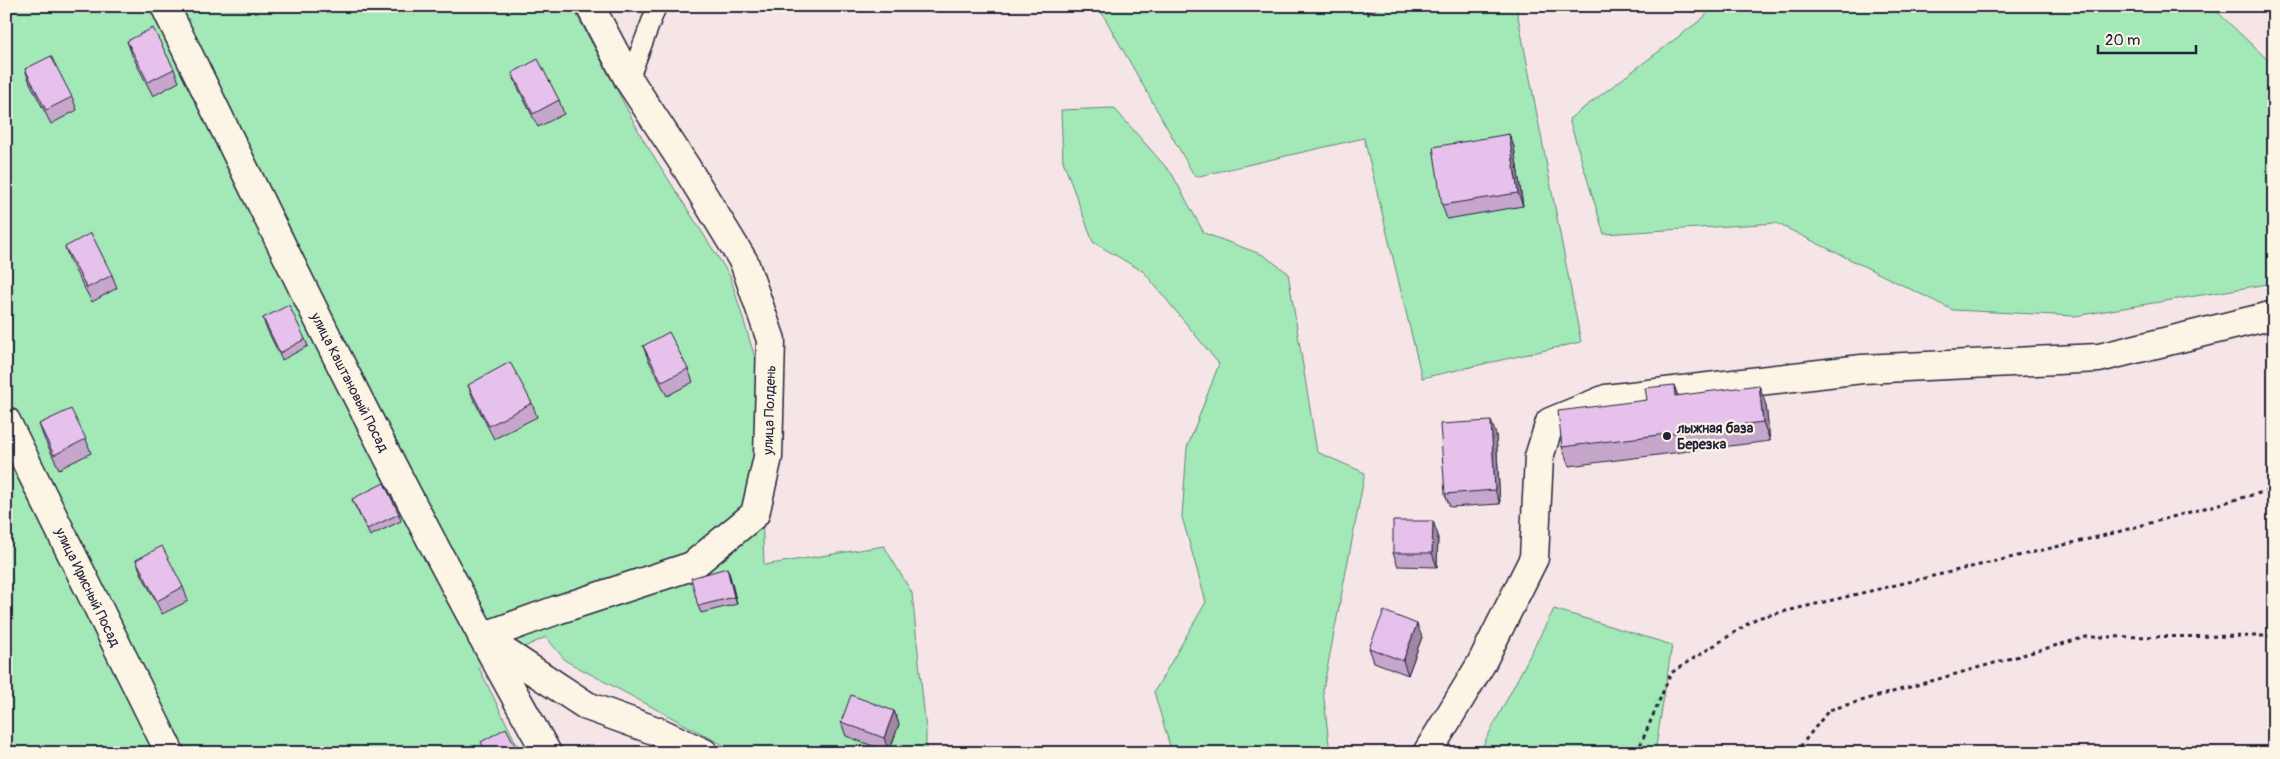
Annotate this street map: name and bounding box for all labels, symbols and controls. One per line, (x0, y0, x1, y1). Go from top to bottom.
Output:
scale bar (2098, 22, 2195, 54)
text: 20 m (2105, 31, 2140, 50)
street label: улица Каштановый Посад (307, 309, 392, 455)
street label: улица Полдень (759, 365, 780, 456)
place label: лыжная база Березка (1676, 420, 1754, 453)
marker: лыжная база Березка (1661, 430, 1673, 442)
street label: улица Ирисный Посад (51, 524, 124, 650)

